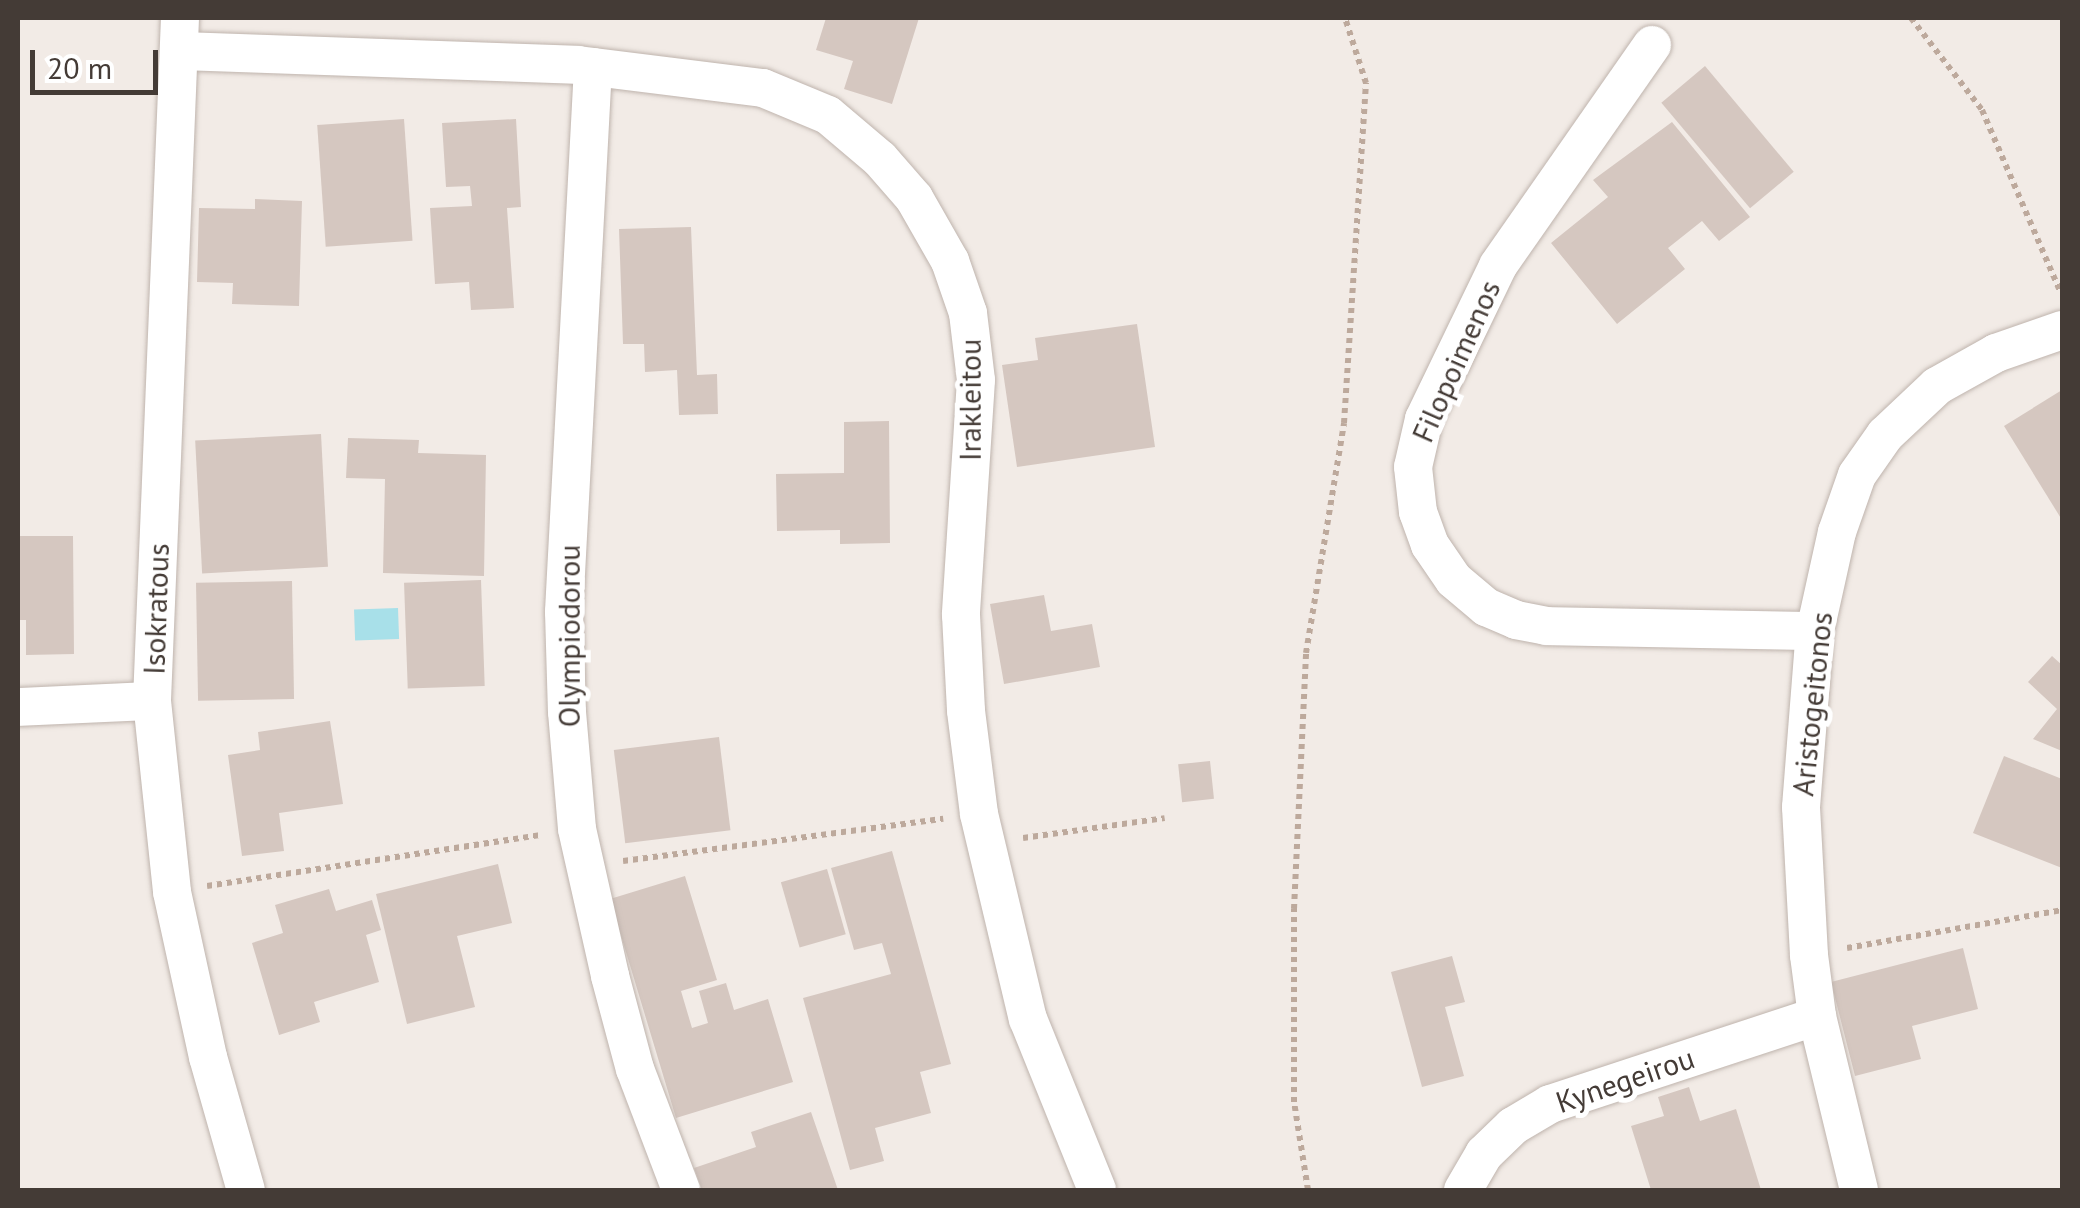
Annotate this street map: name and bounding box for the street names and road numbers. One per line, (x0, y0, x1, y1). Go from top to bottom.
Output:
street label: Filopoimenos (1404, 274, 1508, 448)
street label: Irakleitou (952, 339, 988, 461)
street label: Isokratous (136, 543, 176, 675)
street label: Olympiodorou (551, 545, 587, 727)
street label: Aristogeitonos (1784, 610, 1840, 798)
street label: Kynegeirou (1551, 1040, 1699, 1120)

